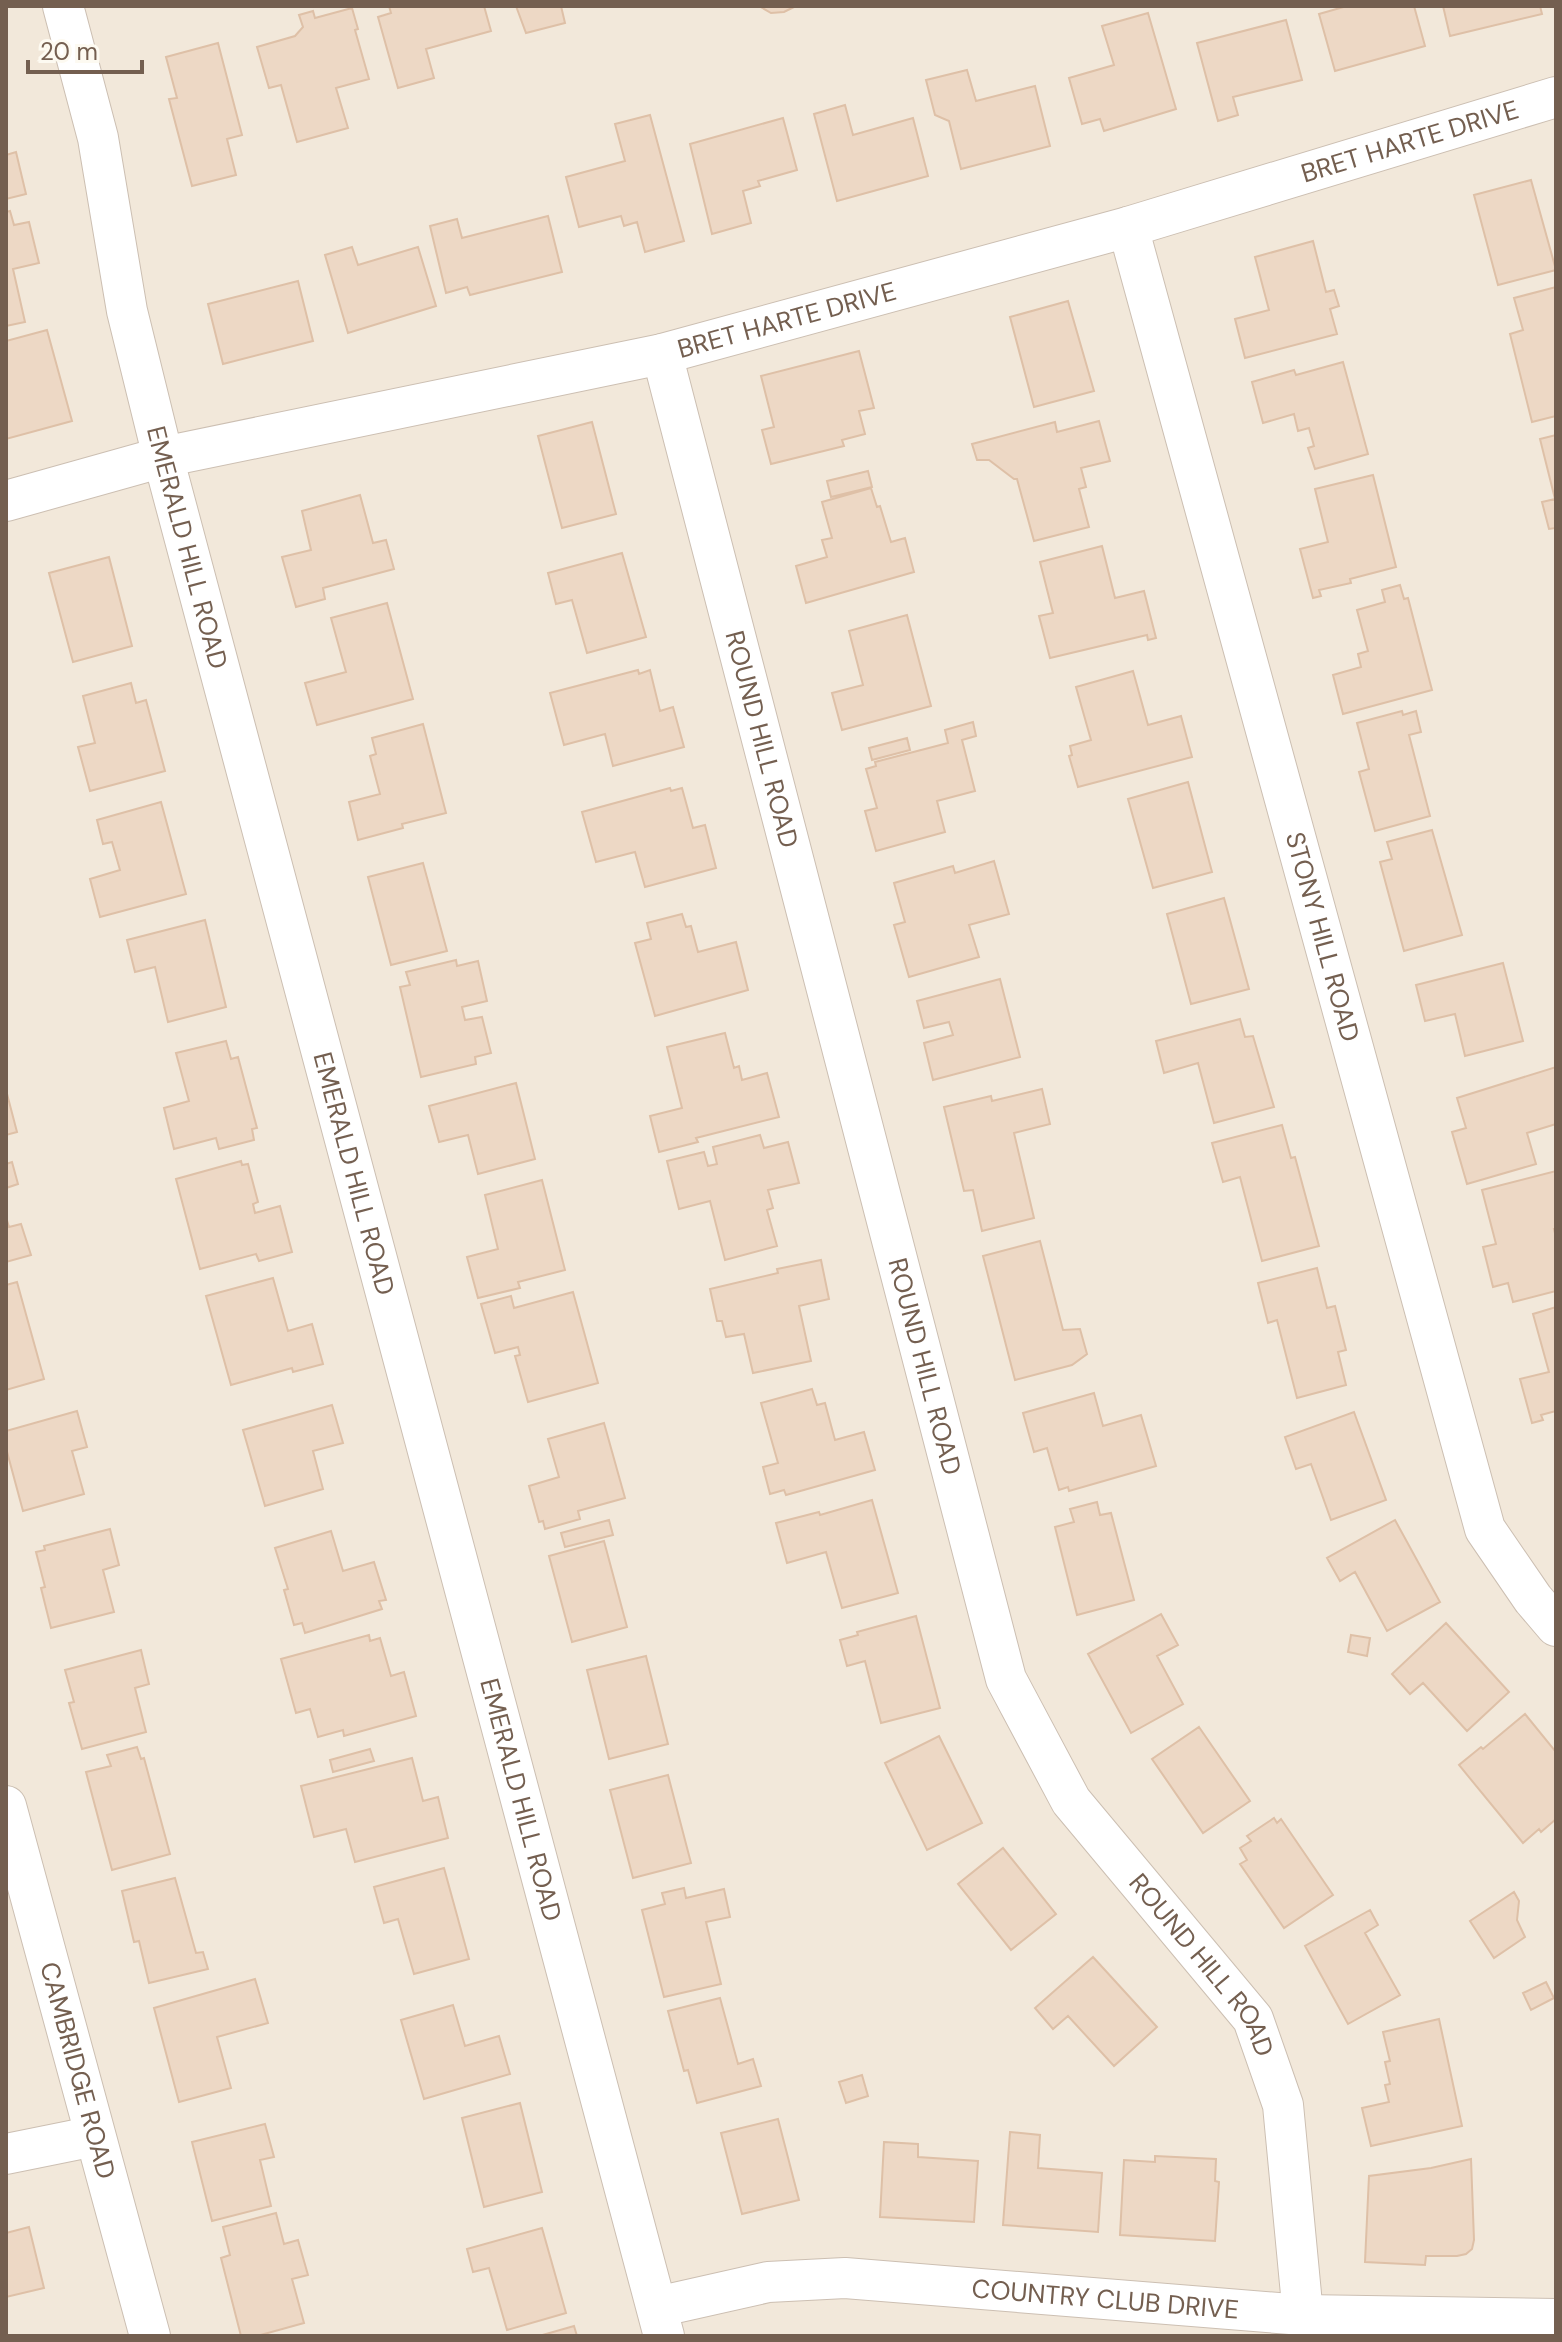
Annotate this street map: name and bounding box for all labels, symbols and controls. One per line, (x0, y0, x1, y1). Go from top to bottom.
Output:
scale bar (28, 24, 142, 74)
text: 20 m (40, 36, 98, 67)
street label: BRET HARTE DRIVE (1297, 92, 1523, 190)
street label: BRET HARTE DRIVE (674, 274, 900, 366)
street label: EMERALD HILL ROAD (139, 422, 236, 673)
street label: ROUND HILL ROAD (718, 627, 806, 851)
street label: STONY HILL ROAD (1278, 828, 1368, 1045)
street label: EMERALD HILL ROAD (305, 1048, 403, 1299)
street label: ROUND HILL ROAD (880, 1254, 969, 1479)
street label: EMERALD HILL ROAD (472, 1675, 570, 1925)
street label: ROUND HILL ROAD (1122, 1866, 1282, 2061)
street label: CAMBRIDGE ROAD (32, 1958, 124, 2183)
street label: COUNTRY CLUB DRIVE (970, 2271, 1240, 2327)

